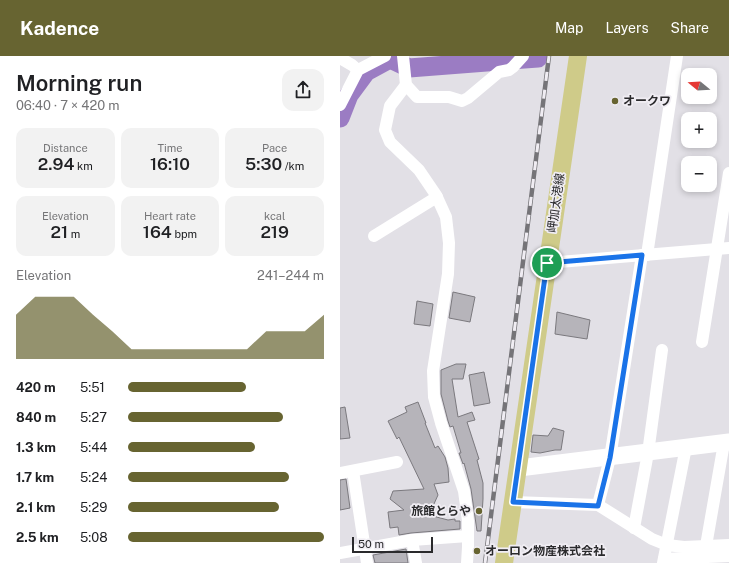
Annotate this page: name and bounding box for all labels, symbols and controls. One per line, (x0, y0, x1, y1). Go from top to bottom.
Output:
text: Kadence (20, 17, 99, 39)
text: Map (555, 20, 583, 36)
text: Layers (605, 20, 649, 36)
text: Share (671, 20, 709, 36)
north arrow (681, 68, 717, 104)
map controls (681, 68, 717, 192)
button: share (282, 69, 324, 111)
text: Morning run (16, 70, 142, 96)
place label: オークワ (623, 94, 671, 108)
marker: オークワ (610, 96, 620, 106)
text: 06:40 · 7 × 420 m (16, 98, 120, 113)
button: + (681, 112, 717, 148)
text: Distance (43, 142, 88, 154)
text: Time (157, 142, 183, 154)
text: Pace (262, 142, 287, 154)
text: 2.94 (38, 154, 74, 174)
text: 16:10 (150, 154, 190, 174)
text: 5:30 (245, 154, 282, 174)
button: − (681, 156, 717, 192)
text: km (74, 160, 93, 172)
text: /km (282, 160, 304, 172)
street label: 岬加太港線 (545, 172, 567, 234)
text: Elevation (42, 210, 89, 222)
text: Heart rate (144, 210, 196, 222)
text: kcal (264, 210, 285, 222)
text: 21 (50, 222, 68, 242)
text: 164 (143, 222, 172, 242)
text: 219 (260, 222, 289, 242)
text: m (68, 228, 80, 240)
text: bpm (172, 228, 197, 240)
pin (530, 246, 564, 280)
icon: arrive (536, 252, 558, 274)
text: Elevation (16, 268, 71, 283)
text: 241–244 m (257, 268, 324, 283)
text: 420 m (16, 380, 56, 395)
text: 5:51 (80, 380, 105, 395)
text: 840 m (16, 410, 56, 425)
text: 5:27 (80, 410, 107, 425)
text: 1.3 km (16, 440, 56, 455)
text: 5:44 (80, 440, 108, 455)
text: 1.7 km (16, 470, 54, 485)
text: 5:24 (80, 470, 107, 485)
text: 2.1 km (16, 500, 55, 515)
text: 5:29 (80, 500, 107, 515)
place label: 旅館とらや (411, 504, 471, 518)
marker: 旅館とらや (474, 506, 484, 516)
text: 2.5 km (16, 530, 59, 545)
text: 5:08 (80, 530, 108, 545)
scale bar (352, 535, 433, 554)
text: 50 m (358, 538, 384, 550)
place label: オーロン物産株式会社 (485, 544, 605, 558)
marker: オーロン物産株式会社 (472, 546, 482, 556)

